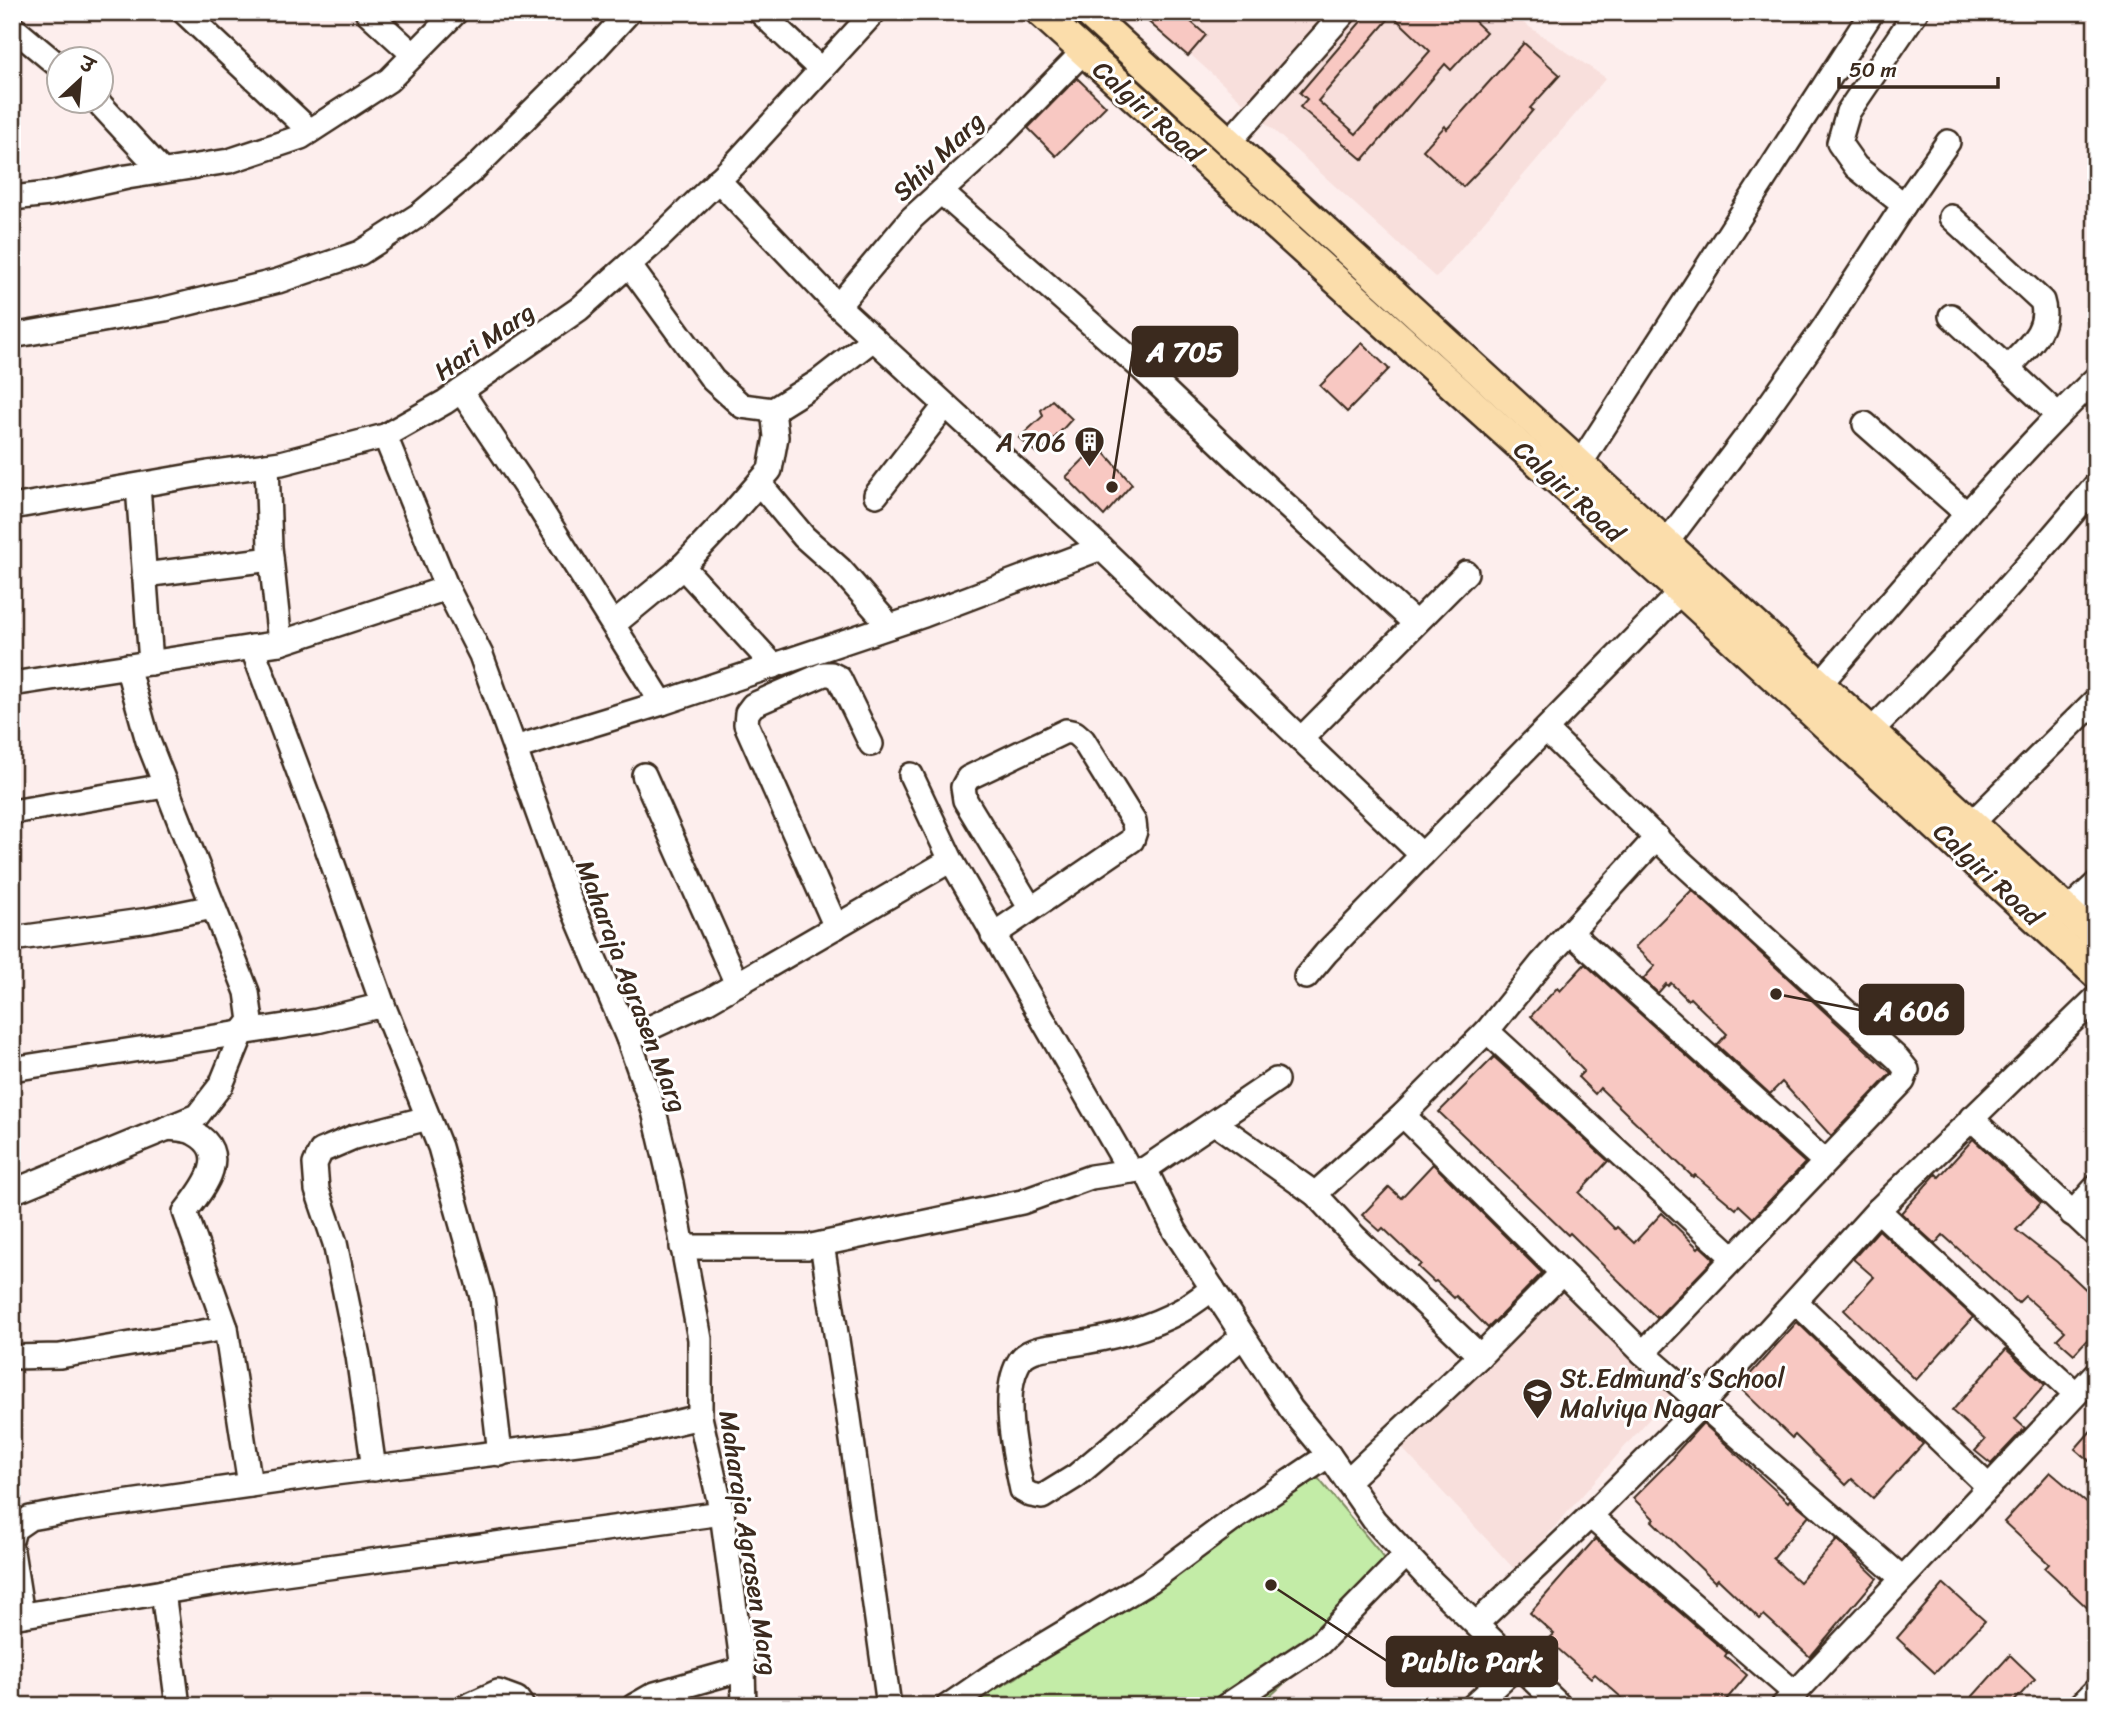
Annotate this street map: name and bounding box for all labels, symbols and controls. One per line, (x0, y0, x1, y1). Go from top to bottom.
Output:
north arrow (46, 46, 116, 116)
scale bar (1839, 46, 1998, 90)
text: उ (73, 47, 102, 84)
street label: Calgiri Road (1082, 48, 1216, 176)
text: 50 m (1849, 51, 1897, 89)
street label: Shiv Marg (881, 99, 995, 213)
street label: Hari Marg (424, 289, 544, 393)
callout: A 705 (1133, 327, 1237, 376)
text: A 705 (1146, 327, 1223, 376)
place label: A 706 (995, 419, 1066, 465)
building icon: A 706 (1072, 425, 1106, 469)
street label: Calgiri Road (1503, 428, 1637, 556)
street label: Calgiri Road (1922, 810, 2056, 939)
street label: Maharaja Agrasen Marg (563, 853, 701, 1119)
callout: A 606 (1860, 985, 1963, 1034)
text: A 606 (1873, 986, 1950, 1035)
place label: St.Edmund’s School Malviya Nagar (1560, 1355, 1785, 1431)
school or university icon: St.Edmund’s School Malviya Nagar (1520, 1376, 1554, 1420)
street label: Maharaja Agrasen Marg (705, 1407, 793, 1679)
callout: Public Park (1387, 1637, 1557, 1686)
text: Public Park (1401, 1637, 1544, 1686)

